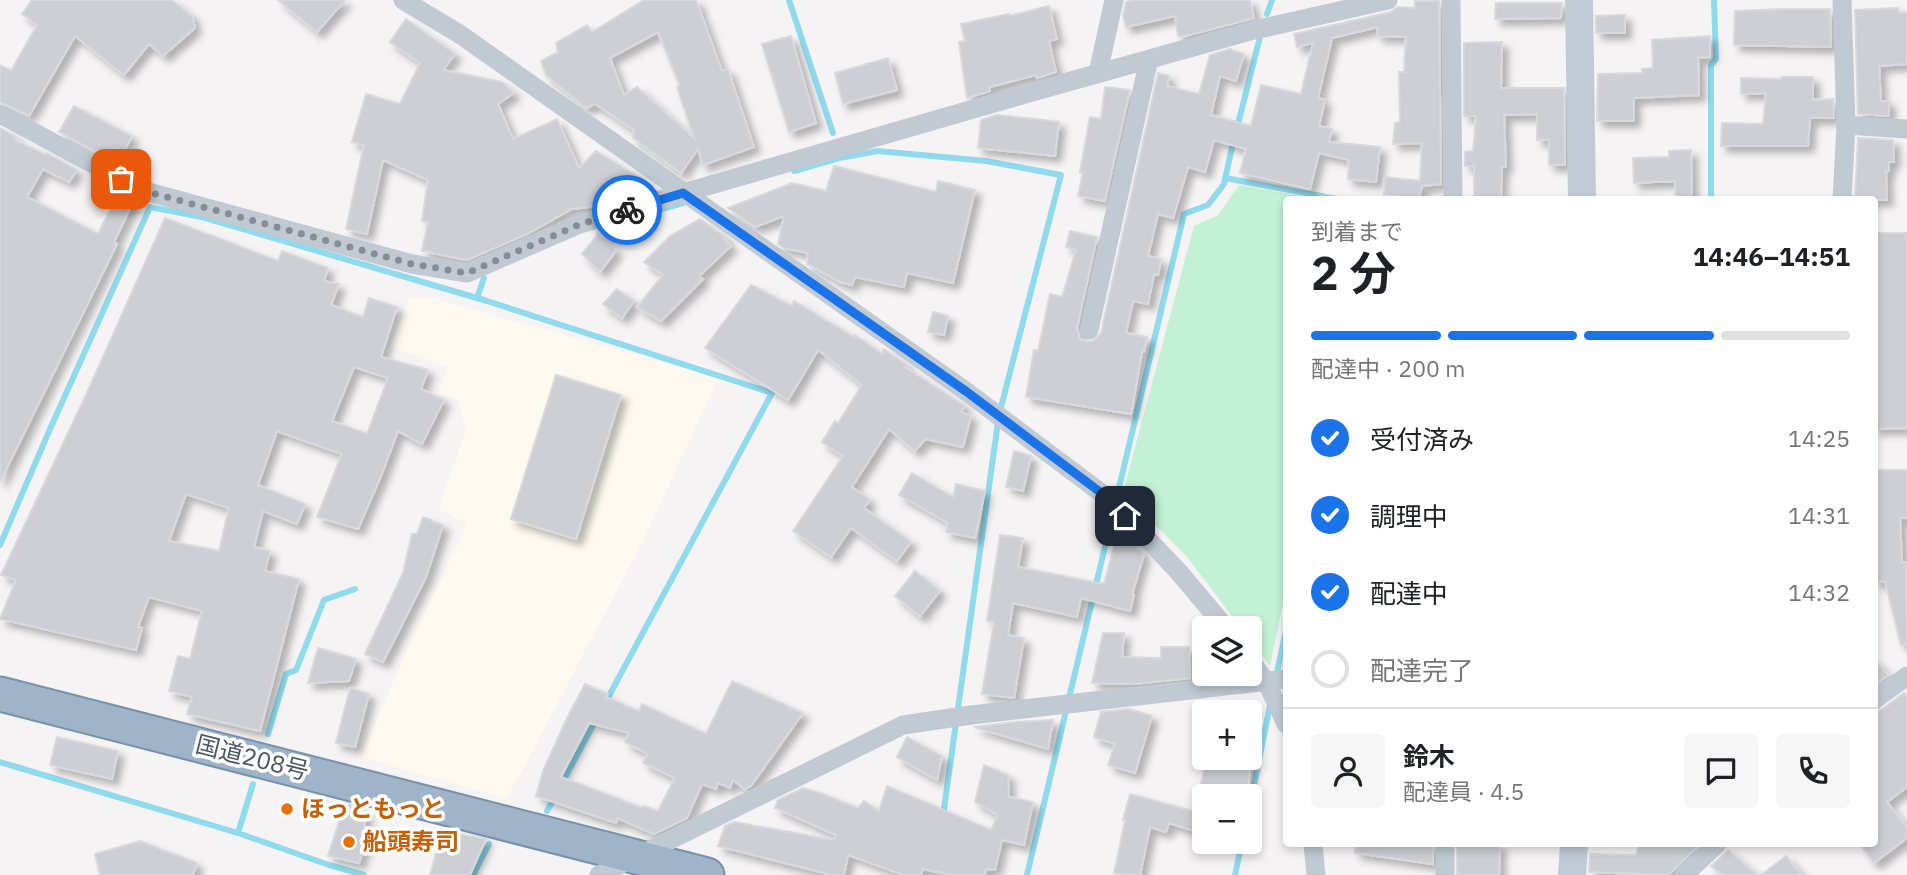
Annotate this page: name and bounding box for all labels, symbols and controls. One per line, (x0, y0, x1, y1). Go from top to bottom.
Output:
pin (91, 149, 151, 209)
icon: bag (102, 160, 140, 198)
courier (592, 175, 662, 245)
icon: bike (608, 191, 646, 229)
text: 到着まで (1311, 216, 1403, 246)
text: 14:46–14:51 (1693, 239, 1850, 273)
text: 2 分 (1311, 243, 1395, 303)
text: 配達中 · 200 m (1311, 353, 1465, 383)
icon: check (1311, 419, 1349, 457)
text: 受付済み (1370, 422, 1474, 456)
text: 14:25 (1788, 423, 1850, 453)
pin (1095, 486, 1155, 546)
icon: check (1311, 496, 1349, 534)
icon: home (1106, 497, 1144, 535)
text: 調理中 (1370, 499, 1448, 533)
text: 14:31 (1788, 500, 1850, 530)
icon: check (1311, 573, 1349, 611)
text: 配達中 (1370, 576, 1448, 610)
text: 14:32 (1788, 577, 1850, 607)
map controls (1192, 616, 1262, 854)
button: layers (1192, 616, 1262, 686)
text: 配達完了 (1370, 653, 1474, 687)
button: + (1192, 700, 1262, 770)
street label: 国道208号 (192, 728, 312, 786)
button: person (1311, 734, 1385, 808)
button: chat (1684, 734, 1758, 808)
button: phone (1776, 734, 1850, 808)
text: 鈴木 (1403, 739, 1455, 773)
text: 配達員 · 4.5 (1403, 776, 1524, 806)
button: − (1192, 784, 1262, 854)
place label: ほっともっと (301, 792, 445, 824)
marker: ほっともっと (279, 801, 295, 817)
place label: 船頭寿司 (363, 825, 459, 857)
marker: 船頭寿司 (341, 834, 357, 850)

